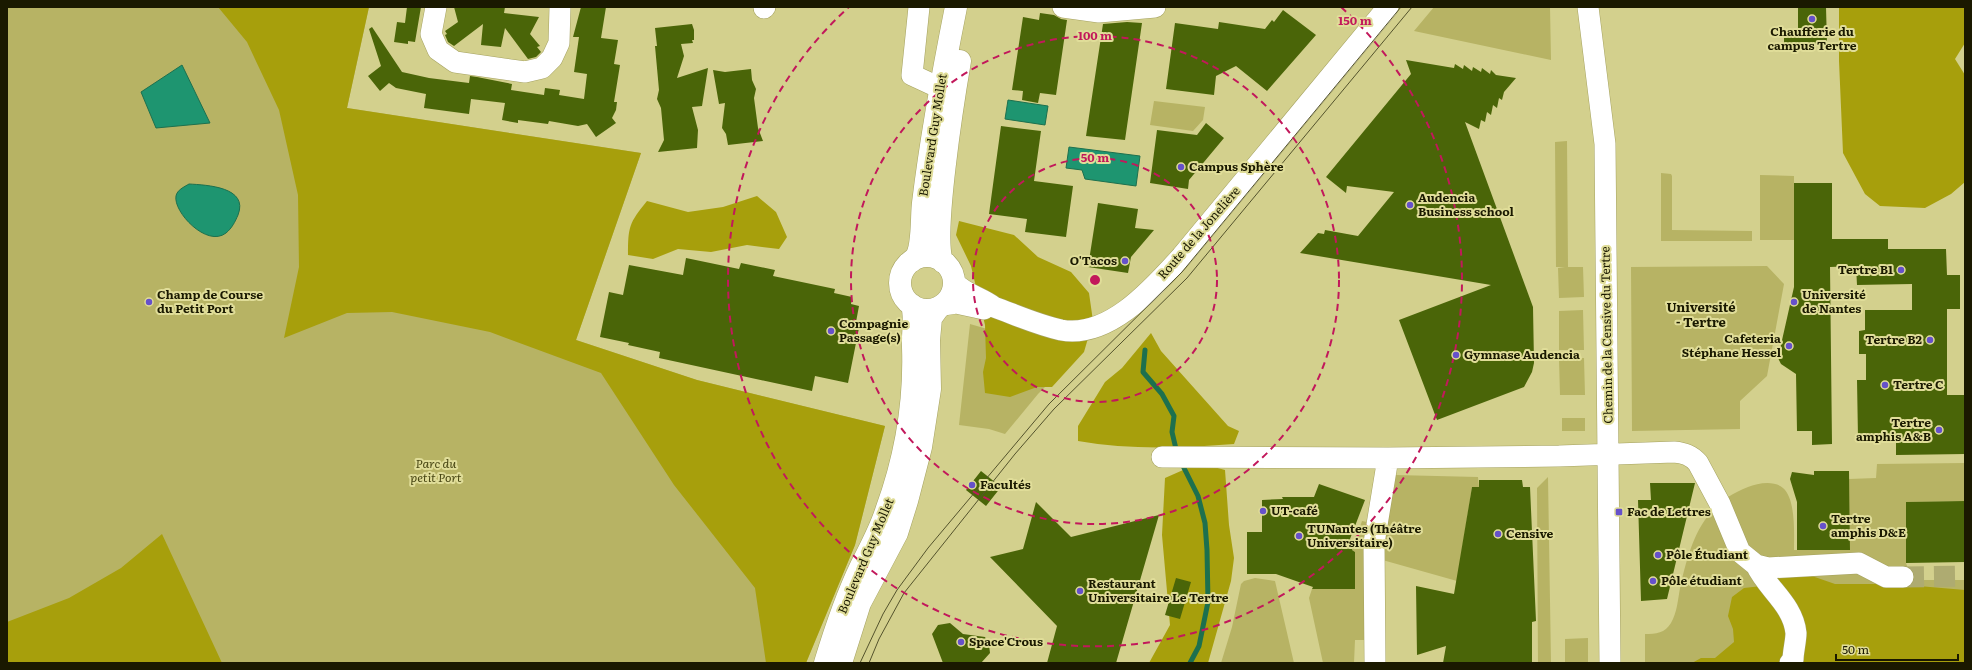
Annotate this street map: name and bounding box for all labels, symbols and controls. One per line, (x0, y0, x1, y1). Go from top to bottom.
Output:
text: 150 m (1338, 11, 1372, 29)
marker: Chaufferie du campus Tertre (1807, 14, 1817, 24)
place label: Chaufferie du campus Tertre (1767, 22, 1857, 54)
text: 100 m (1078, 26, 1112, 44)
street label: Boulevard Guy Mollet (913, 72, 951, 198)
text: 50 m (1081, 148, 1109, 166)
place label: Campus Sphère (1189, 157, 1284, 175)
marker: Campus Sphère (1176, 162, 1186, 172)
street label: Route de la Jonelière (1153, 182, 1244, 283)
place label: Audencia Business school (1418, 188, 1515, 220)
marker: Audencia Business school (1405, 200, 1415, 210)
street label: Chemin de la Censive du Tertre (1595, 246, 1617, 424)
place label: O'Tacos (1070, 251, 1117, 269)
marker: O'Tacos (1120, 256, 1130, 266)
place label: Tertre B1 (1838, 260, 1893, 278)
marker: Tertre B1 (1896, 265, 1906, 275)
centre of rings (1088, 273, 1102, 287)
place label: Champ de Course du Petit Port (157, 285, 263, 317)
place label: Université de Nantes (1802, 285, 1866, 317)
marker: Champ de Course du Petit Port (144, 297, 154, 307)
district label: Université - Tertre (1666, 297, 1736, 331)
marker: Université de Nantes (1789, 297, 1799, 307)
place label: Compagnie Passage(s) (839, 314, 908, 346)
marker: Compagnie Passage(s) (826, 326, 836, 336)
place label: Cafeteria Stéphane Hessel (1682, 329, 1782, 361)
place label: Tertre B2 (1865, 330, 1923, 348)
marker: Tertre B2 (1925, 335, 1935, 345)
marker: Cafeteria Stéphane Hessel (1784, 341, 1794, 351)
place label: Gymnase Audencia (1464, 345, 1580, 363)
marker: Gymnase Audencia (1451, 350, 1461, 360)
place label: Tertre C (1893, 375, 1944, 393)
marker: Tertre C (1880, 380, 1890, 390)
place label: Tertre amphis A&B (1856, 413, 1931, 445)
marker: Tertre amphis A&B (1934, 425, 1944, 435)
park label: Parc du petit Port (410, 454, 462, 486)
place label: Facultés (980, 475, 1031, 493)
marker: Facultés (967, 480, 977, 490)
street label: Boulevard Guy Mollet (833, 495, 898, 616)
place label: UT-café (1271, 501, 1318, 519)
place label: Fac de Lettres (1627, 502, 1711, 520)
marker: UT-café (1258, 506, 1268, 516)
marker: Fac de Lettres (1614, 507, 1624, 517)
place label: Tertre amphis D&E (1831, 509, 1906, 541)
place label: TUNantes (Théâtre Universitaire) (1307, 519, 1421, 551)
marker: Tertre amphis D&E (1818, 521, 1828, 531)
place label: Censive (1506, 524, 1554, 542)
marker: Censive (1493, 529, 1503, 539)
marker: TUNantes (Théâtre Universitaire) (1294, 531, 1304, 541)
place label: Pôle Étudiant (1666, 545, 1749, 563)
marker: Pôle Étudiant (1653, 550, 1663, 560)
place label: Pôle étudiant (1661, 571, 1742, 589)
place label: Restaurant Universitaire Le Tertre (1088, 574, 1229, 606)
marker: Pôle étudiant (1648, 576, 1658, 586)
marker: Restaurant Universitaire Le Tertre (1075, 586, 1085, 596)
place label: Space'Crous (969, 632, 1043, 650)
scale bar (1836, 636, 1958, 662)
marker: Space'Crous (956, 637, 966, 647)
text: 50 m (1842, 640, 1869, 658)

